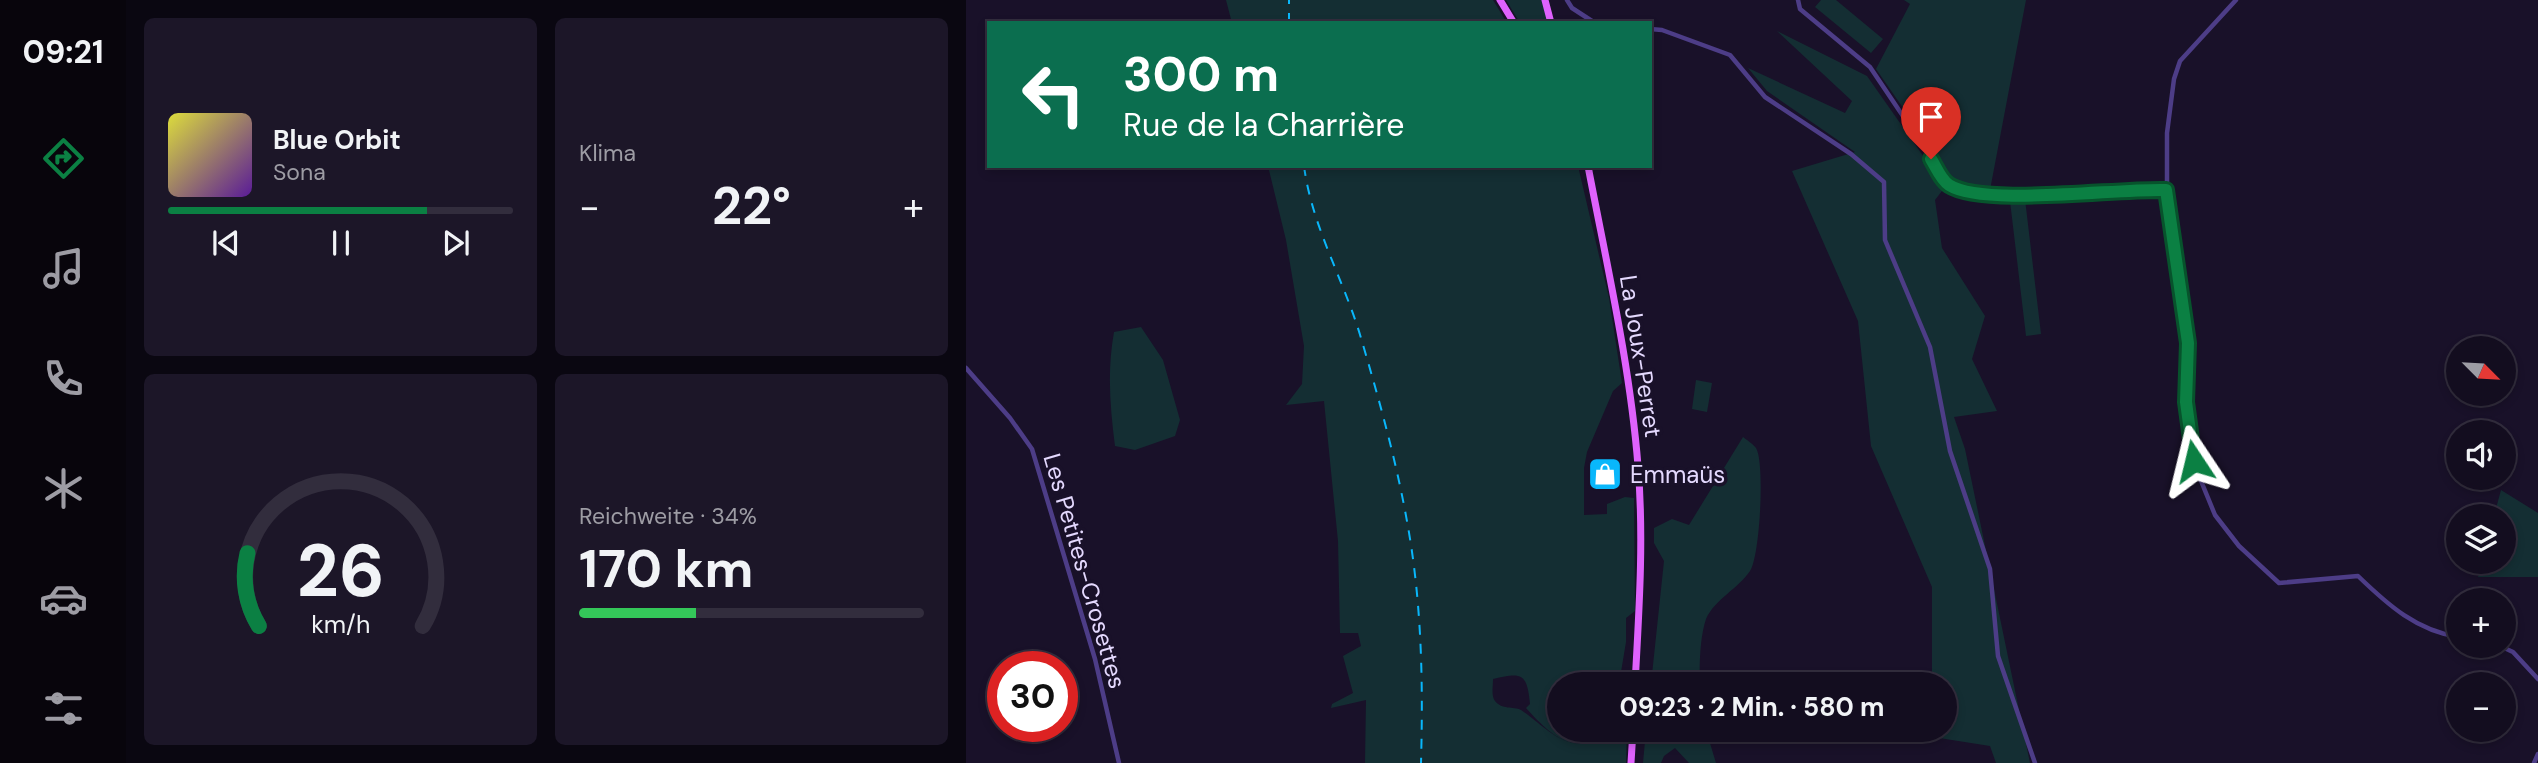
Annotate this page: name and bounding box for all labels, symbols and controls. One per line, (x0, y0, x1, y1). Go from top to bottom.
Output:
text: 09:21 (22, 31, 104, 73)
text: 300 m (1123, 42, 1279, 106)
icon: left (1008, 49, 1099, 140)
pin (1901, 87, 1961, 159)
icon: arrive (1912, 98, 1950, 136)
text: Rue de la Charrière (1123, 104, 1405, 146)
text: Blue Orbit (273, 123, 401, 157)
icon: directions (39, 134, 88, 183)
text: Klima (579, 138, 636, 168)
text: Sona (273, 157, 326, 187)
text: 22° (712, 172, 791, 240)
text: − (579, 182, 600, 232)
text: + (903, 182, 924, 232)
icon: previous (207, 224, 245, 262)
icon: pause (322, 224, 360, 262)
icon: next (437, 224, 475, 262)
icon: music (39, 244, 88, 293)
street label: La Joux-Perret (1613, 273, 1669, 439)
north arrow (2446, 336, 2516, 406)
map controls (2446, 336, 2516, 742)
icon: phone (39, 354, 88, 403)
button: sound (2446, 420, 2516, 490)
position arrow (2157, 424, 2231, 498)
street label: Les Petites-Crosettes (1037, 450, 1133, 692)
shop icon: Emmaüs (1586, 455, 1624, 493)
place label: Emmaüs (1630, 459, 1725, 490)
icon: climate (39, 464, 88, 513)
text: Reichweite · 34% (579, 501, 757, 531)
button: layers (2446, 504, 2516, 574)
text: 26 (296, 524, 385, 619)
text: 170 km (579, 535, 753, 603)
icon: car (39, 574, 88, 623)
button: + (2446, 588, 2516, 658)
text: km/h (311, 607, 370, 640)
speed limit sign: 30 (987, 651, 1078, 742)
button: − (2446, 672, 2516, 742)
icon: filters (39, 684, 88, 733)
text: 09:23 · 2 Min. · 580 m (1619, 690, 1885, 724)

